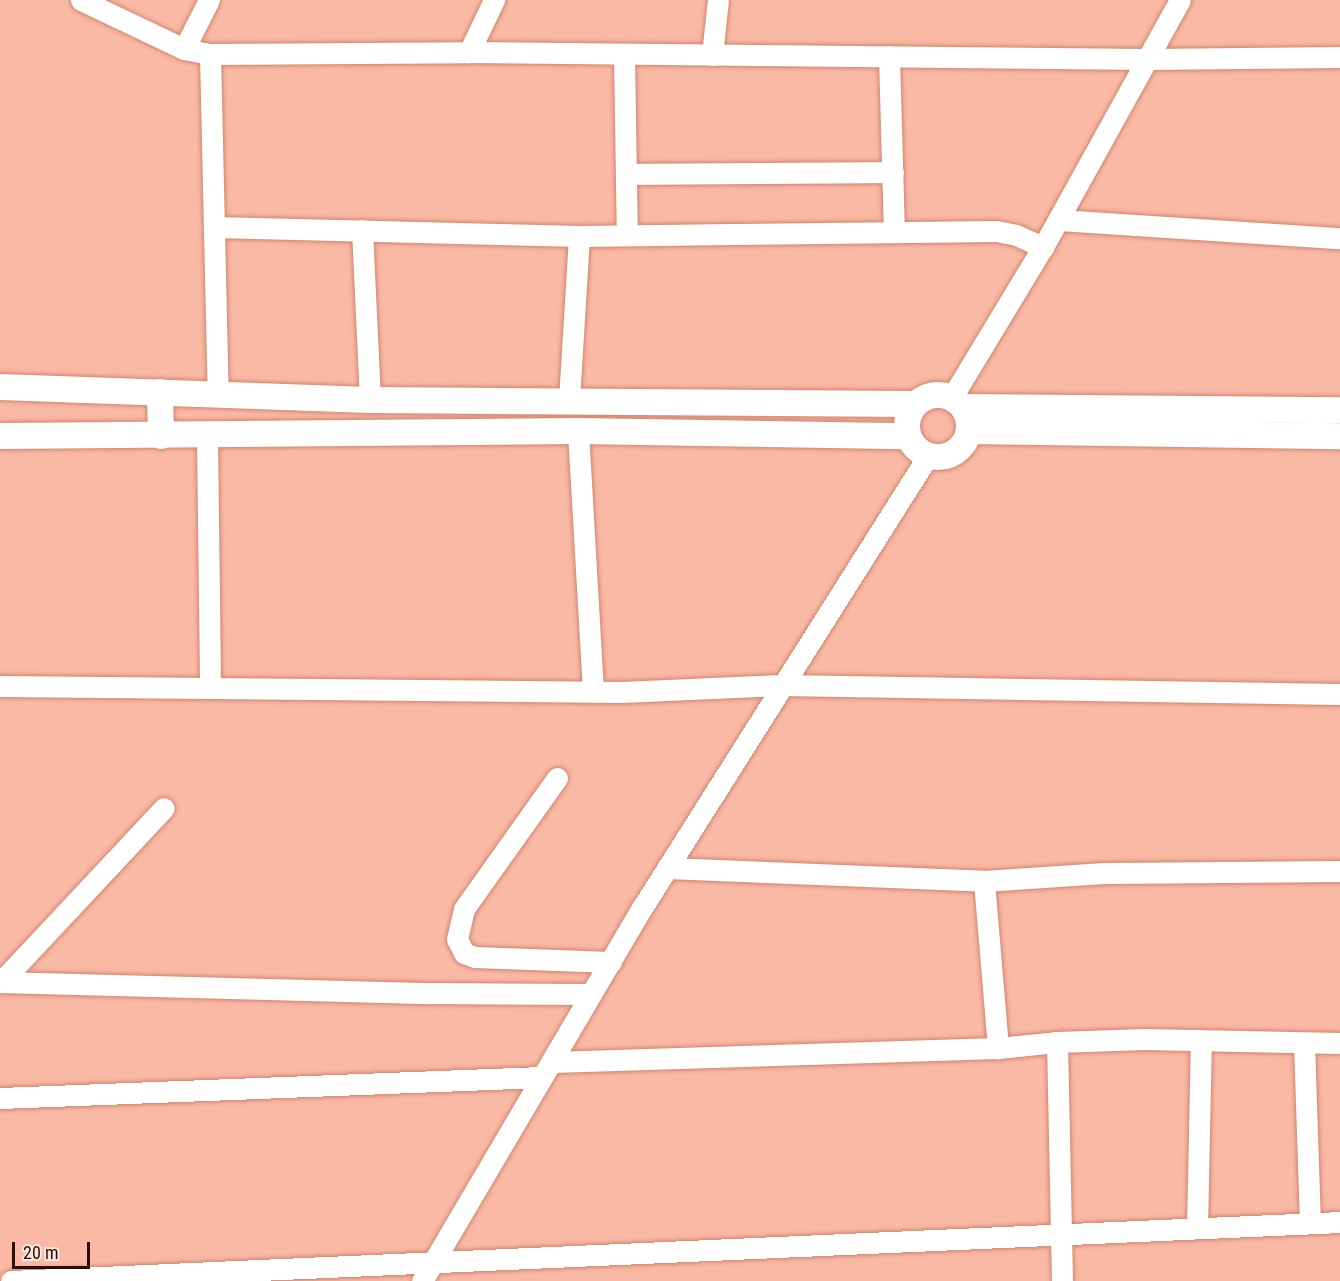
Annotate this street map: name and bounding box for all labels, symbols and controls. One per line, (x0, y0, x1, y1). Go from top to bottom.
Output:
scale bar (15, 1230, 93, 1268)
text: 20 m (23, 1242, 58, 1263)

